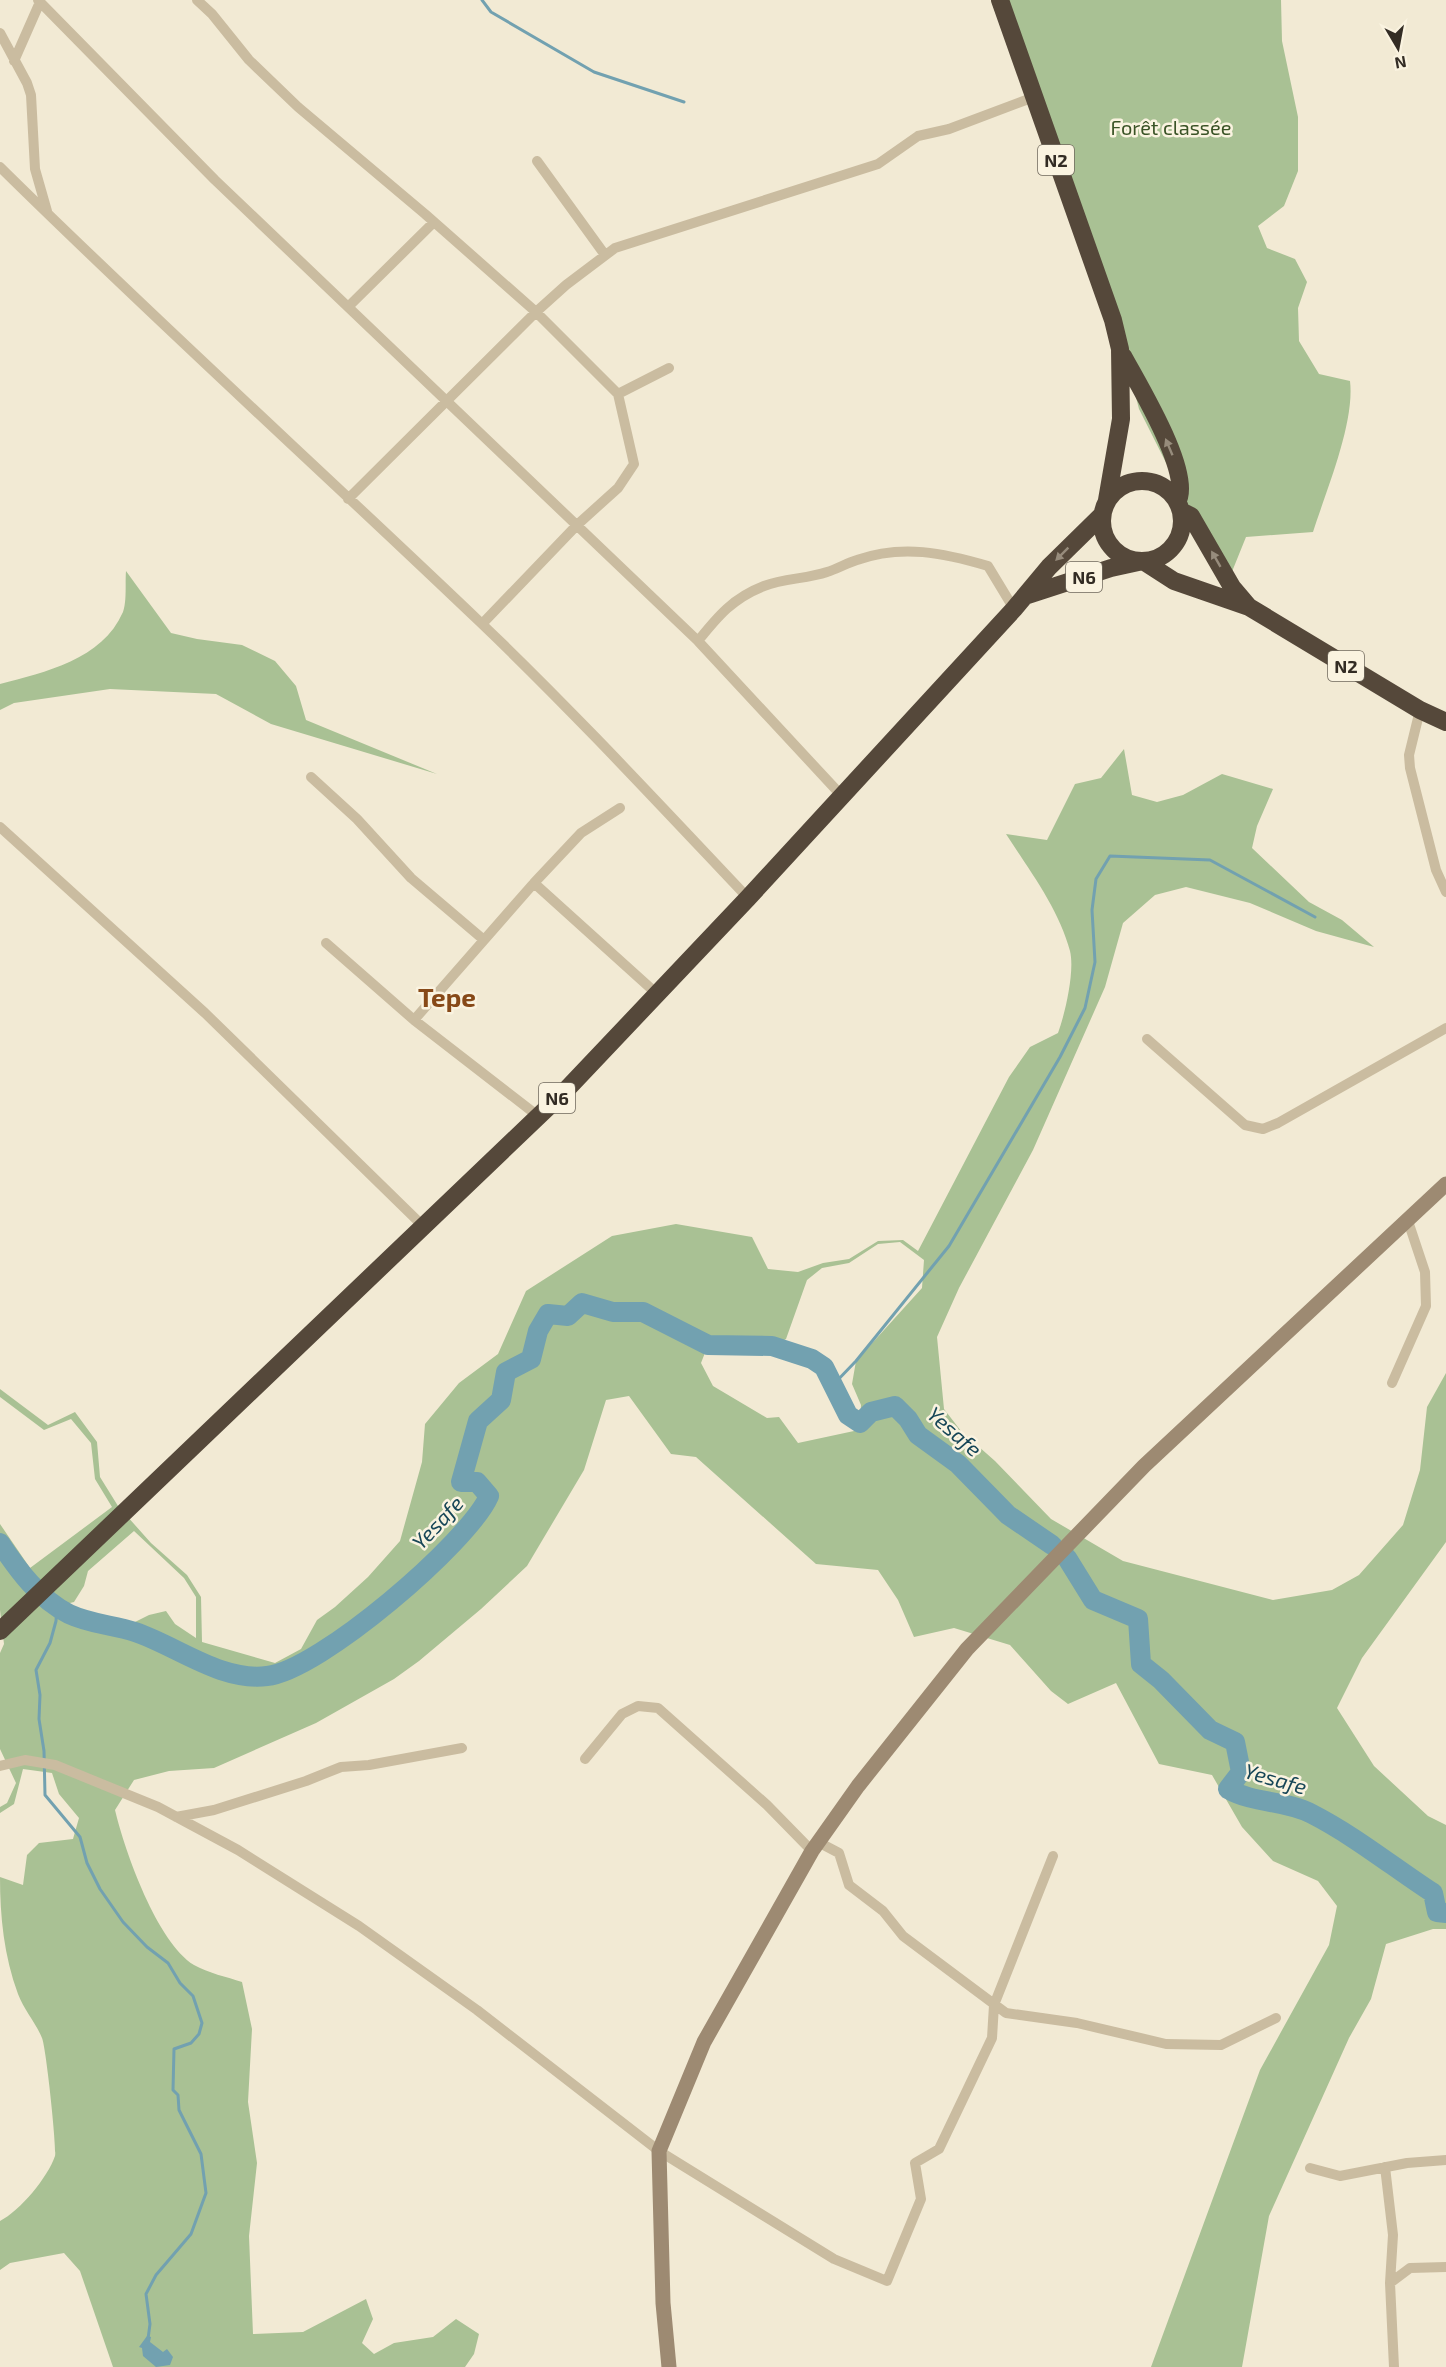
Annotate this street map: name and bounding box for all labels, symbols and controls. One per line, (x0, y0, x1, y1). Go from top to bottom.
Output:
north arrow (1368, 18, 1428, 78)
text: N (1393, 53, 1408, 74)
park label: Forêt classée (1111, 115, 1231, 139)
road number: N2 (1038, 145, 1074, 175)
one-way arrow (1164, 438, 1173, 456)
one-way arrow (1056, 547, 1070, 561)
one-way arrow (1210, 551, 1221, 567)
road number: N6 (1066, 562, 1102, 592)
road number: N2 (1328, 651, 1364, 681)
district label: Tepe (418, 981, 476, 1012)
road number: N6 (539, 1083, 575, 1113)
water label: Yesafe (923, 1401, 987, 1461)
water label: Yesafe (406, 1490, 468, 1554)
water label: Yesafe (1242, 1757, 1310, 1799)

